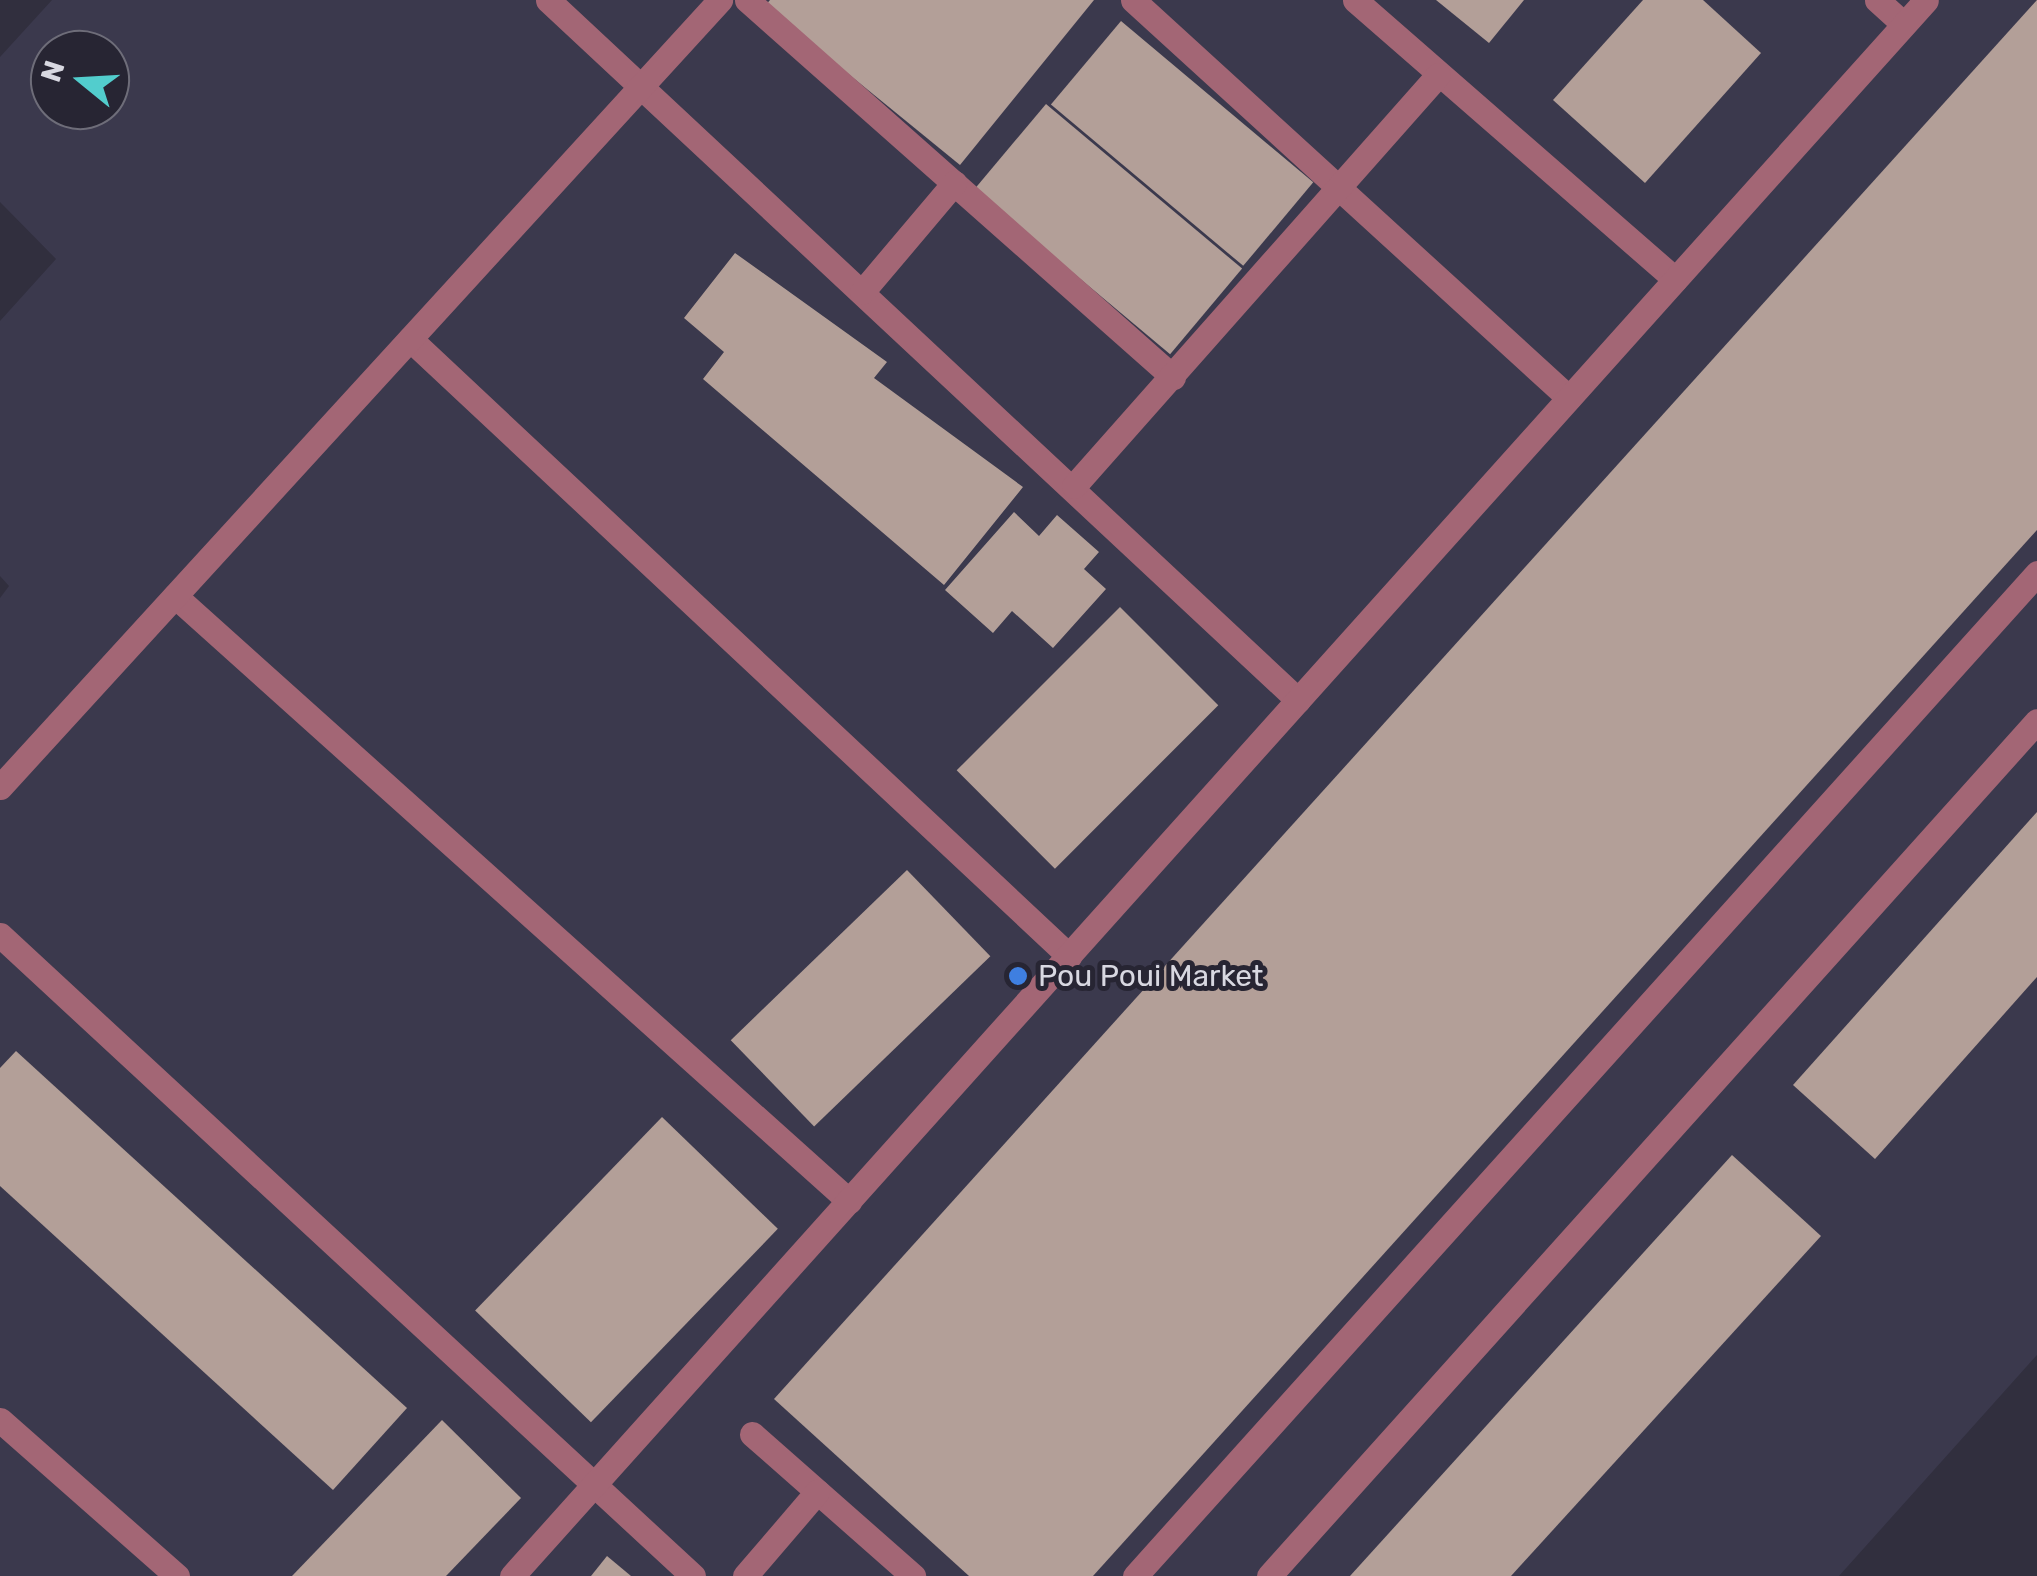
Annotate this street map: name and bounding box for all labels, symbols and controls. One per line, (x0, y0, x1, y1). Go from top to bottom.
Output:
north arrow (30, 30, 130, 130)
text: N (34, 57, 72, 86)
place label: Pou Poui Market (1038, 958, 1264, 994)
marker: Pou Poui Market (1007, 965, 1029, 987)

